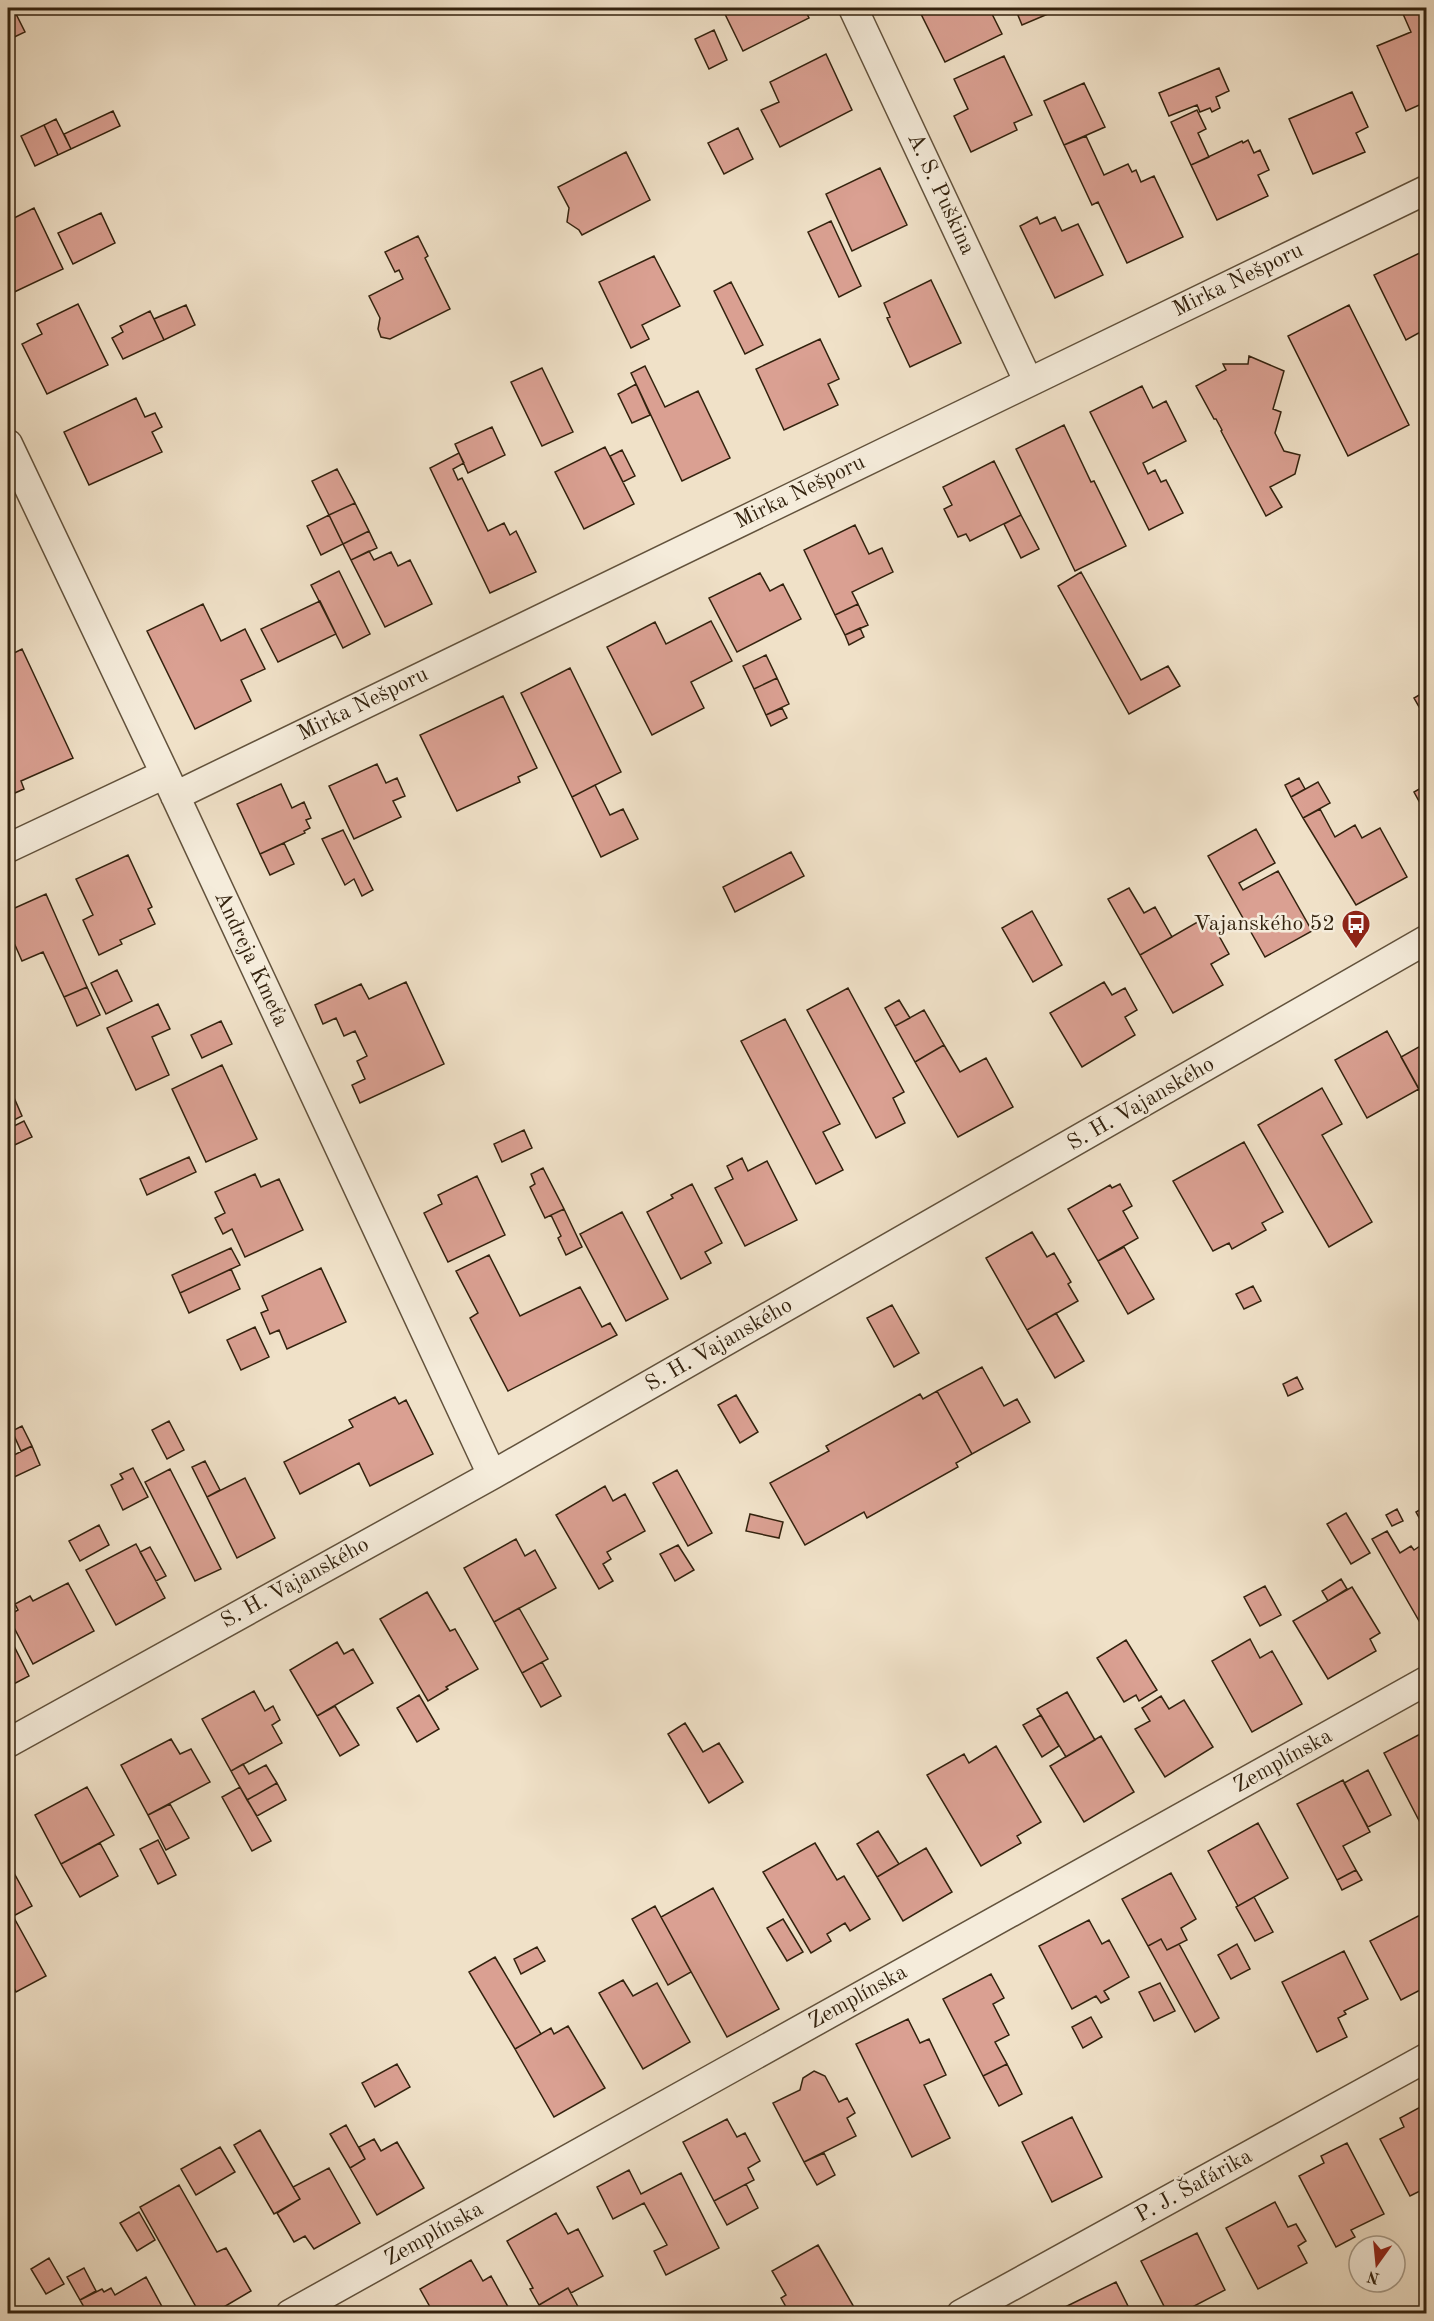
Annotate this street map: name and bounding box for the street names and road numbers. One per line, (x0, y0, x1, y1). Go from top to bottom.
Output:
street label: A. S. Puškina (903, 130, 979, 258)
street label: Mirka Nešporu (1170, 239, 1307, 321)
street label: Mirka Nešporu (732, 451, 869, 533)
street label: Mirka Nešporu (295, 663, 432, 745)
street label: Andreja Kmeťa (210, 888, 292, 1030)
street label: S. H. Vajanského (1064, 1053, 1218, 1155)
street label: S. H. Vajanského (642, 1294, 796, 1396)
street label: S. H. Vajanského (217, 1533, 373, 1633)
street label: Zemplínska (1230, 1725, 1336, 1797)
street label: Zemplínska (805, 1961, 911, 2033)
street label: P. J. Šafárika (1131, 2142, 1256, 2227)
street label: Zemplínska (381, 2198, 487, 2270)

